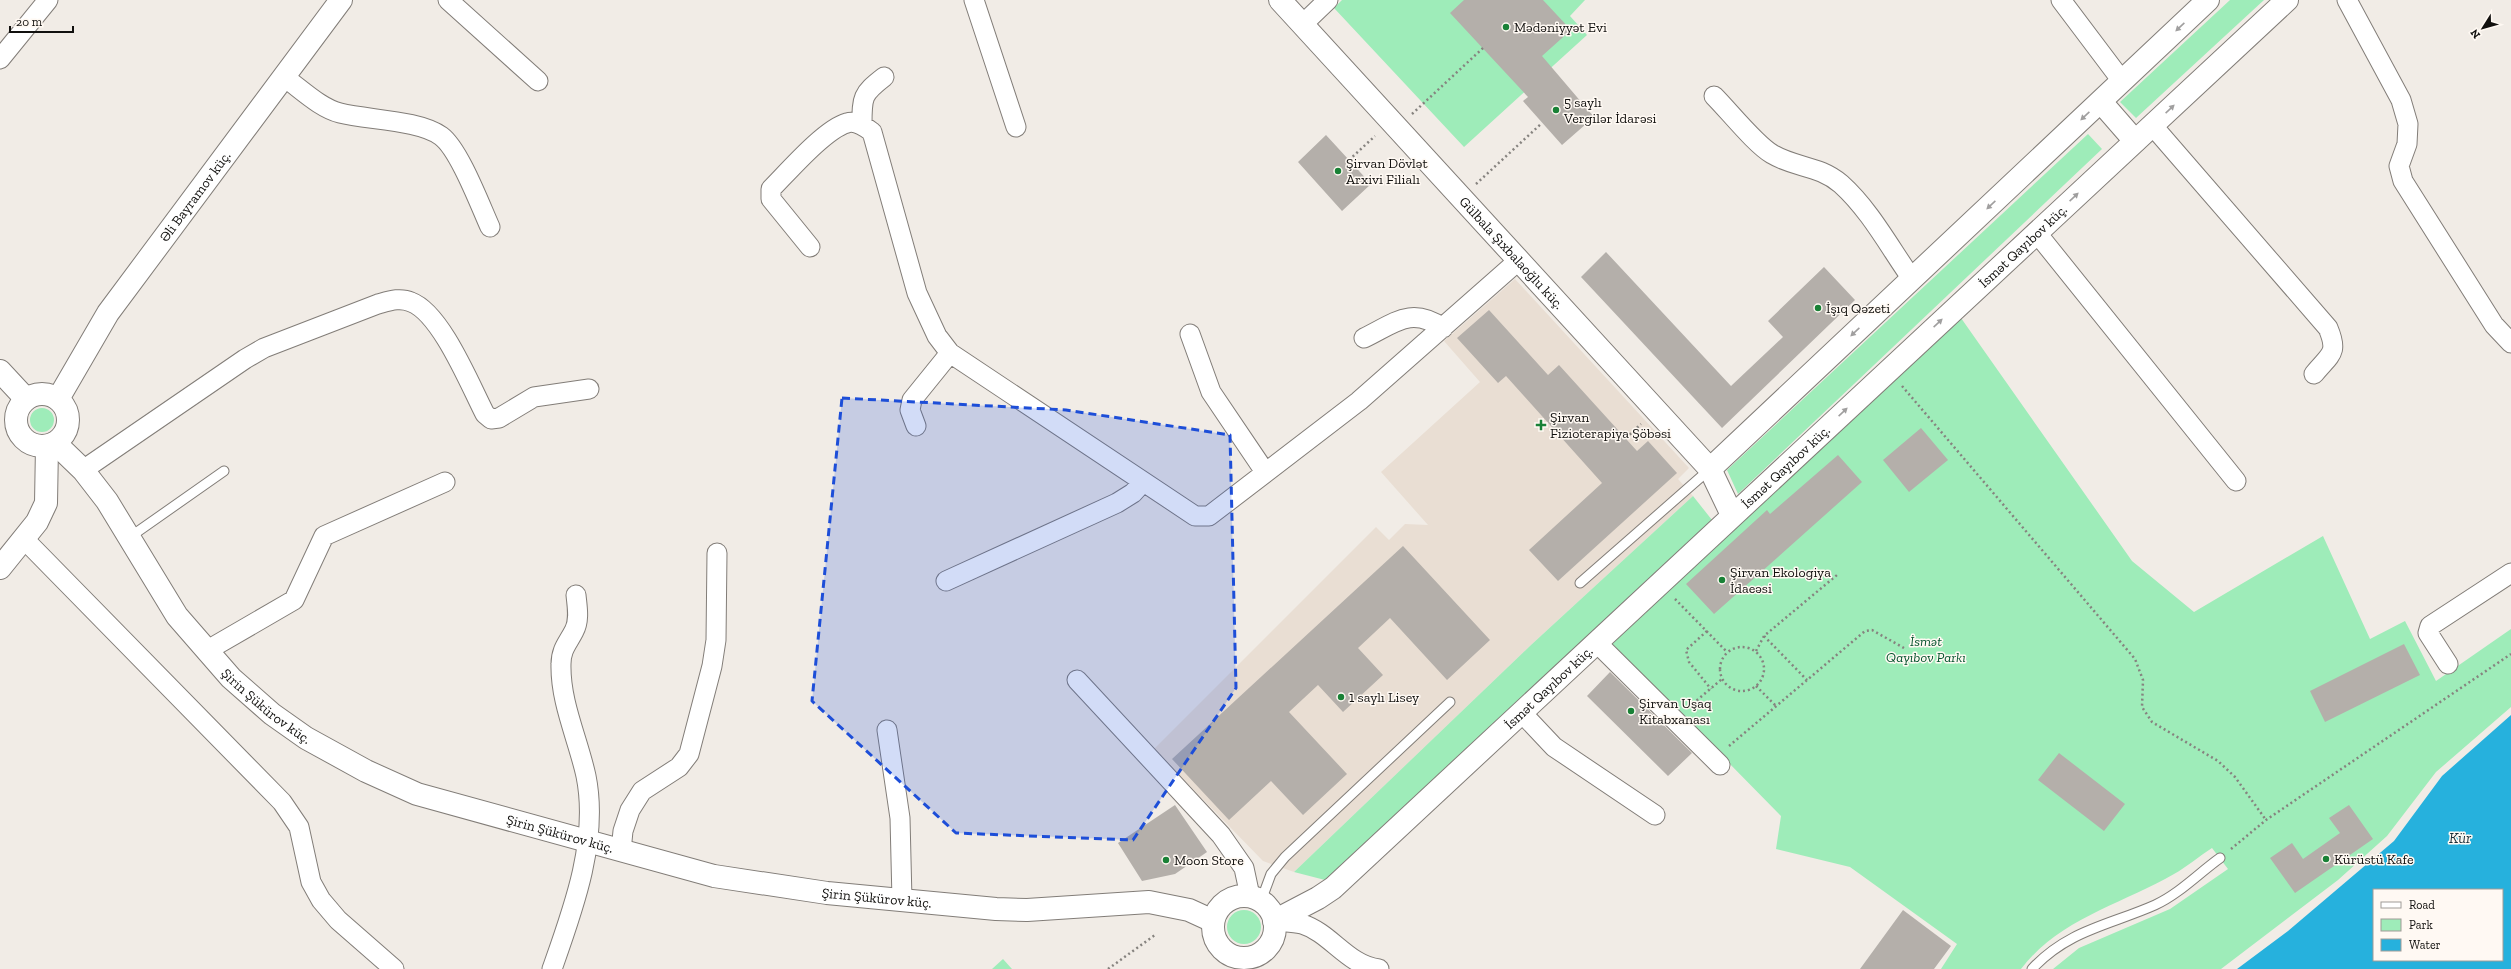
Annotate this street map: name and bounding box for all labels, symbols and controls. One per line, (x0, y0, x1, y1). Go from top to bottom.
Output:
scale bar (10, 8, 73, 34)
north arrow (2463, 8, 2503, 48)
text: 20 m (16, 15, 43, 29)
place label: Mədəniyyət Evi (1514, 19, 1607, 36)
marker: Mədəniyyət Evi (1501, 22, 1511, 32)
one-way arrow (2175, 22, 2185, 32)
text: N (2467, 26, 2483, 41)
place label: 5 saylı Vergilər İdarəsi (1563, 94, 1657, 127)
one-way arrow (2165, 104, 2175, 114)
marker: 5 saylı Vergilər İdarəsi (1551, 105, 1561, 115)
one-way arrow (2081, 111, 2090, 120)
street label: Əli Bayramov küç. (156, 148, 234, 245)
place label: Şirvan Dövlət Arxivi Filialı (1346, 155, 1428, 188)
marker: Şirvan Dövlət Arxivi Filialı (1333, 166, 1343, 176)
one-way arrow (2069, 192, 2079, 202)
street label: Gülbala Şıxbalaoğlu küç. (1456, 193, 1568, 313)
one-way arrow (1986, 200, 1995, 209)
street label: İsmət Qayıbov küç. (1975, 201, 2070, 291)
place label: İşıq Qəzeti (1826, 300, 1890, 317)
marker: İşıq Qəzeti (1813, 303, 1823, 313)
one-way arrow (1933, 319, 1943, 328)
one-way arrow (1850, 328, 1860, 337)
one-way arrow (1838, 408, 1847, 417)
place label: Şirvan Fizioterapiya Şöbəsi (1550, 409, 1671, 442)
marker: Şirvan Fizioterapiya Şöbəsi (1535, 419, 1547, 431)
street label: İsmət Qayıbov küç. (1738, 421, 1833, 512)
place label: Şirvan Ekologiya İdaeəsi (1730, 564, 1831, 597)
marker: Şirvan Ekologiya İdaeəsi (1717, 575, 1727, 585)
park label: İsmət Qayıbov Parkı (1886, 633, 1966, 666)
street label: İsmət Qayıbov küç. (1501, 642, 1596, 733)
street label: Şirin Şükürov küç. (218, 665, 314, 747)
place label: 1 saylı Lisey (1349, 689, 1420, 706)
marker: 1 saylı Lisey (1336, 692, 1346, 702)
place label: Şirvan Uşaq Kitabxanası (1639, 695, 1712, 728)
marker: Şirvan Uşaq Kitabxanası (1626, 706, 1636, 716)
street label: Şirin Şükürov küç. (505, 811, 616, 856)
water label: Kür (2449, 829, 2472, 847)
place label: Kürüstü Kafe (2334, 851, 2414, 868)
place label: Moon Store (1174, 852, 1244, 869)
marker: Kürüstü Kafe (2321, 854, 2331, 864)
marker: Moon Store (1161, 855, 1171, 865)
street label: Şirin Şükürov küç. (821, 884, 933, 911)
legend (2373, 889, 2503, 961)
text: Road (2409, 898, 2435, 912)
text: Park (2409, 918, 2434, 932)
text: Water (2409, 938, 2441, 952)

